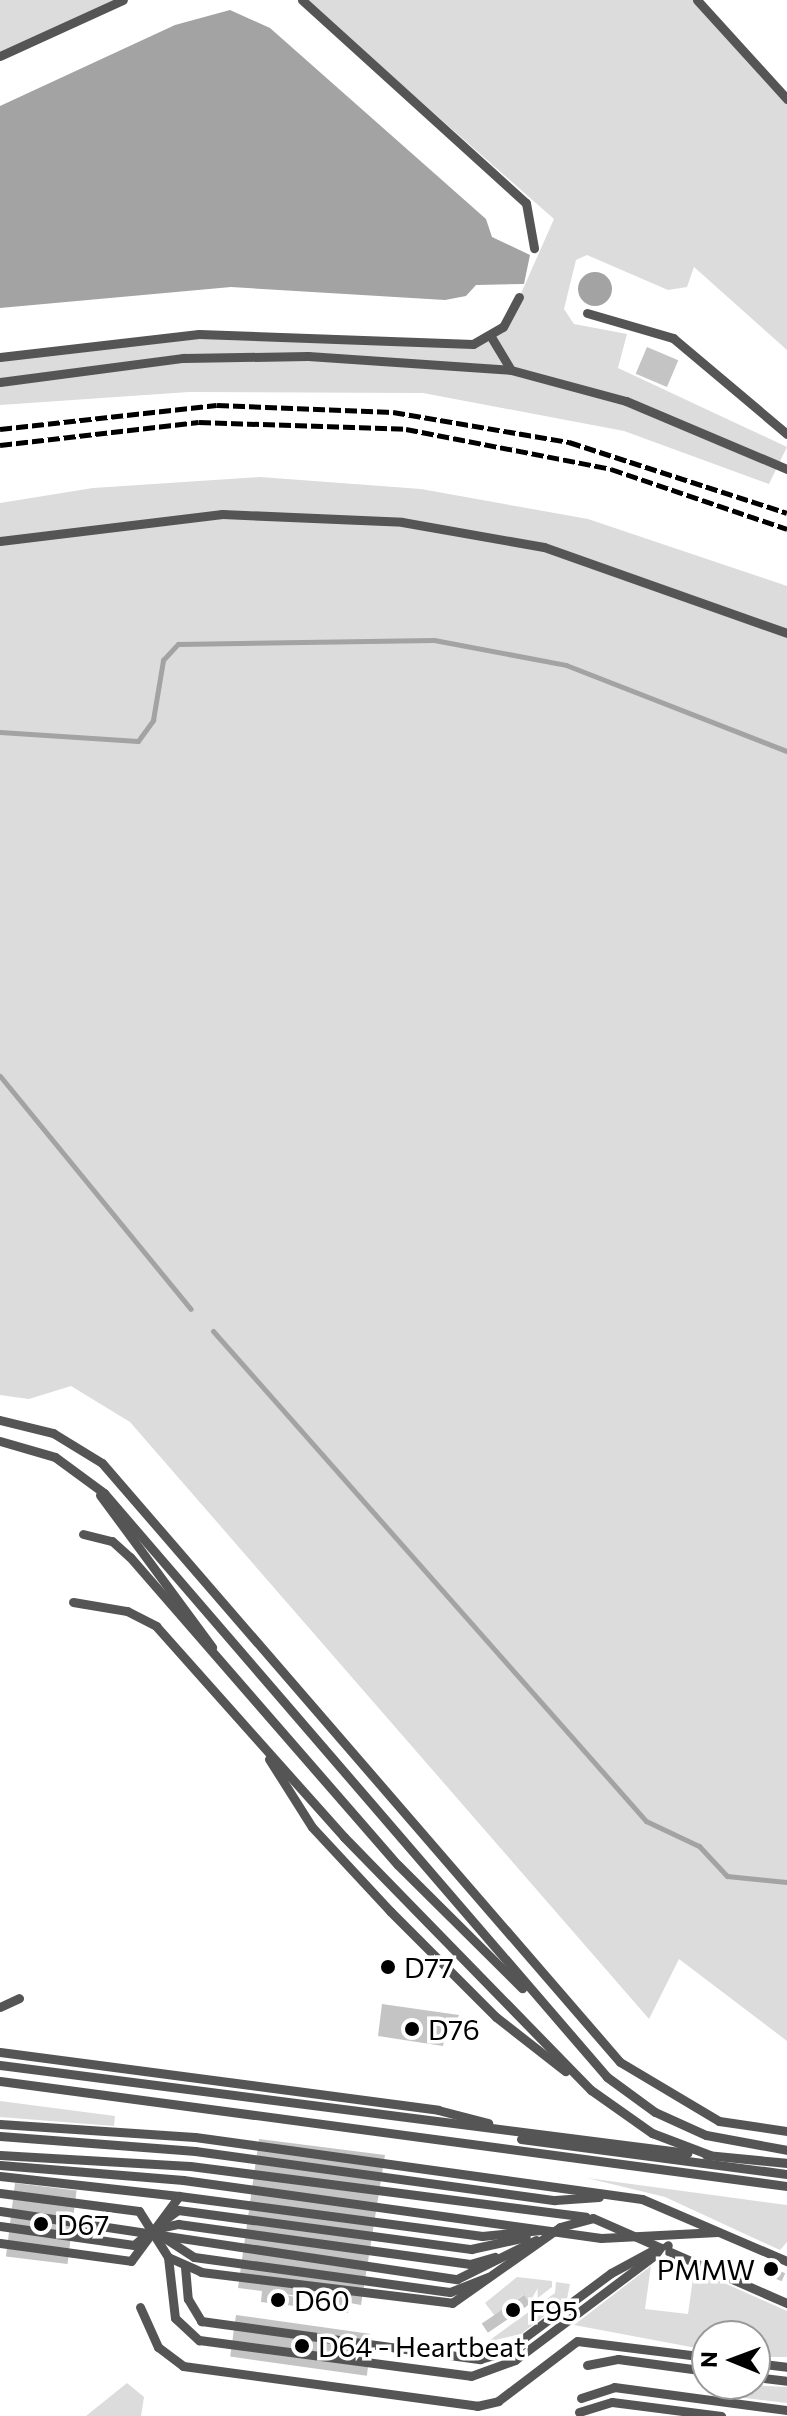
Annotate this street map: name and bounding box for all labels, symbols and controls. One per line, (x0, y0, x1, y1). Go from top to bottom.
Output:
place label: D77 (404, 1950, 454, 1984)
marker: D77 (379, 1958, 397, 1976)
place label: D76 (428, 2012, 480, 2046)
marker: D76 (403, 2020, 421, 2038)
place label: D67 (57, 2207, 109, 2241)
marker: D67 (32, 2215, 50, 2233)
place label: PMMW (657, 2252, 755, 2286)
marker: PMMW (762, 2260, 780, 2278)
place label: D60 (294, 2283, 350, 2317)
marker: D60 (269, 2291, 287, 2309)
place label: F95 (529, 2293, 578, 2327)
marker: F95 (504, 2301, 522, 2319)
north arrow (691, 2320, 771, 2400)
place label: D64 - Heartbeat (318, 2329, 525, 2363)
marker: D64 - Heartbeat (293, 2337, 311, 2355)
text: N (695, 2351, 722, 2368)

